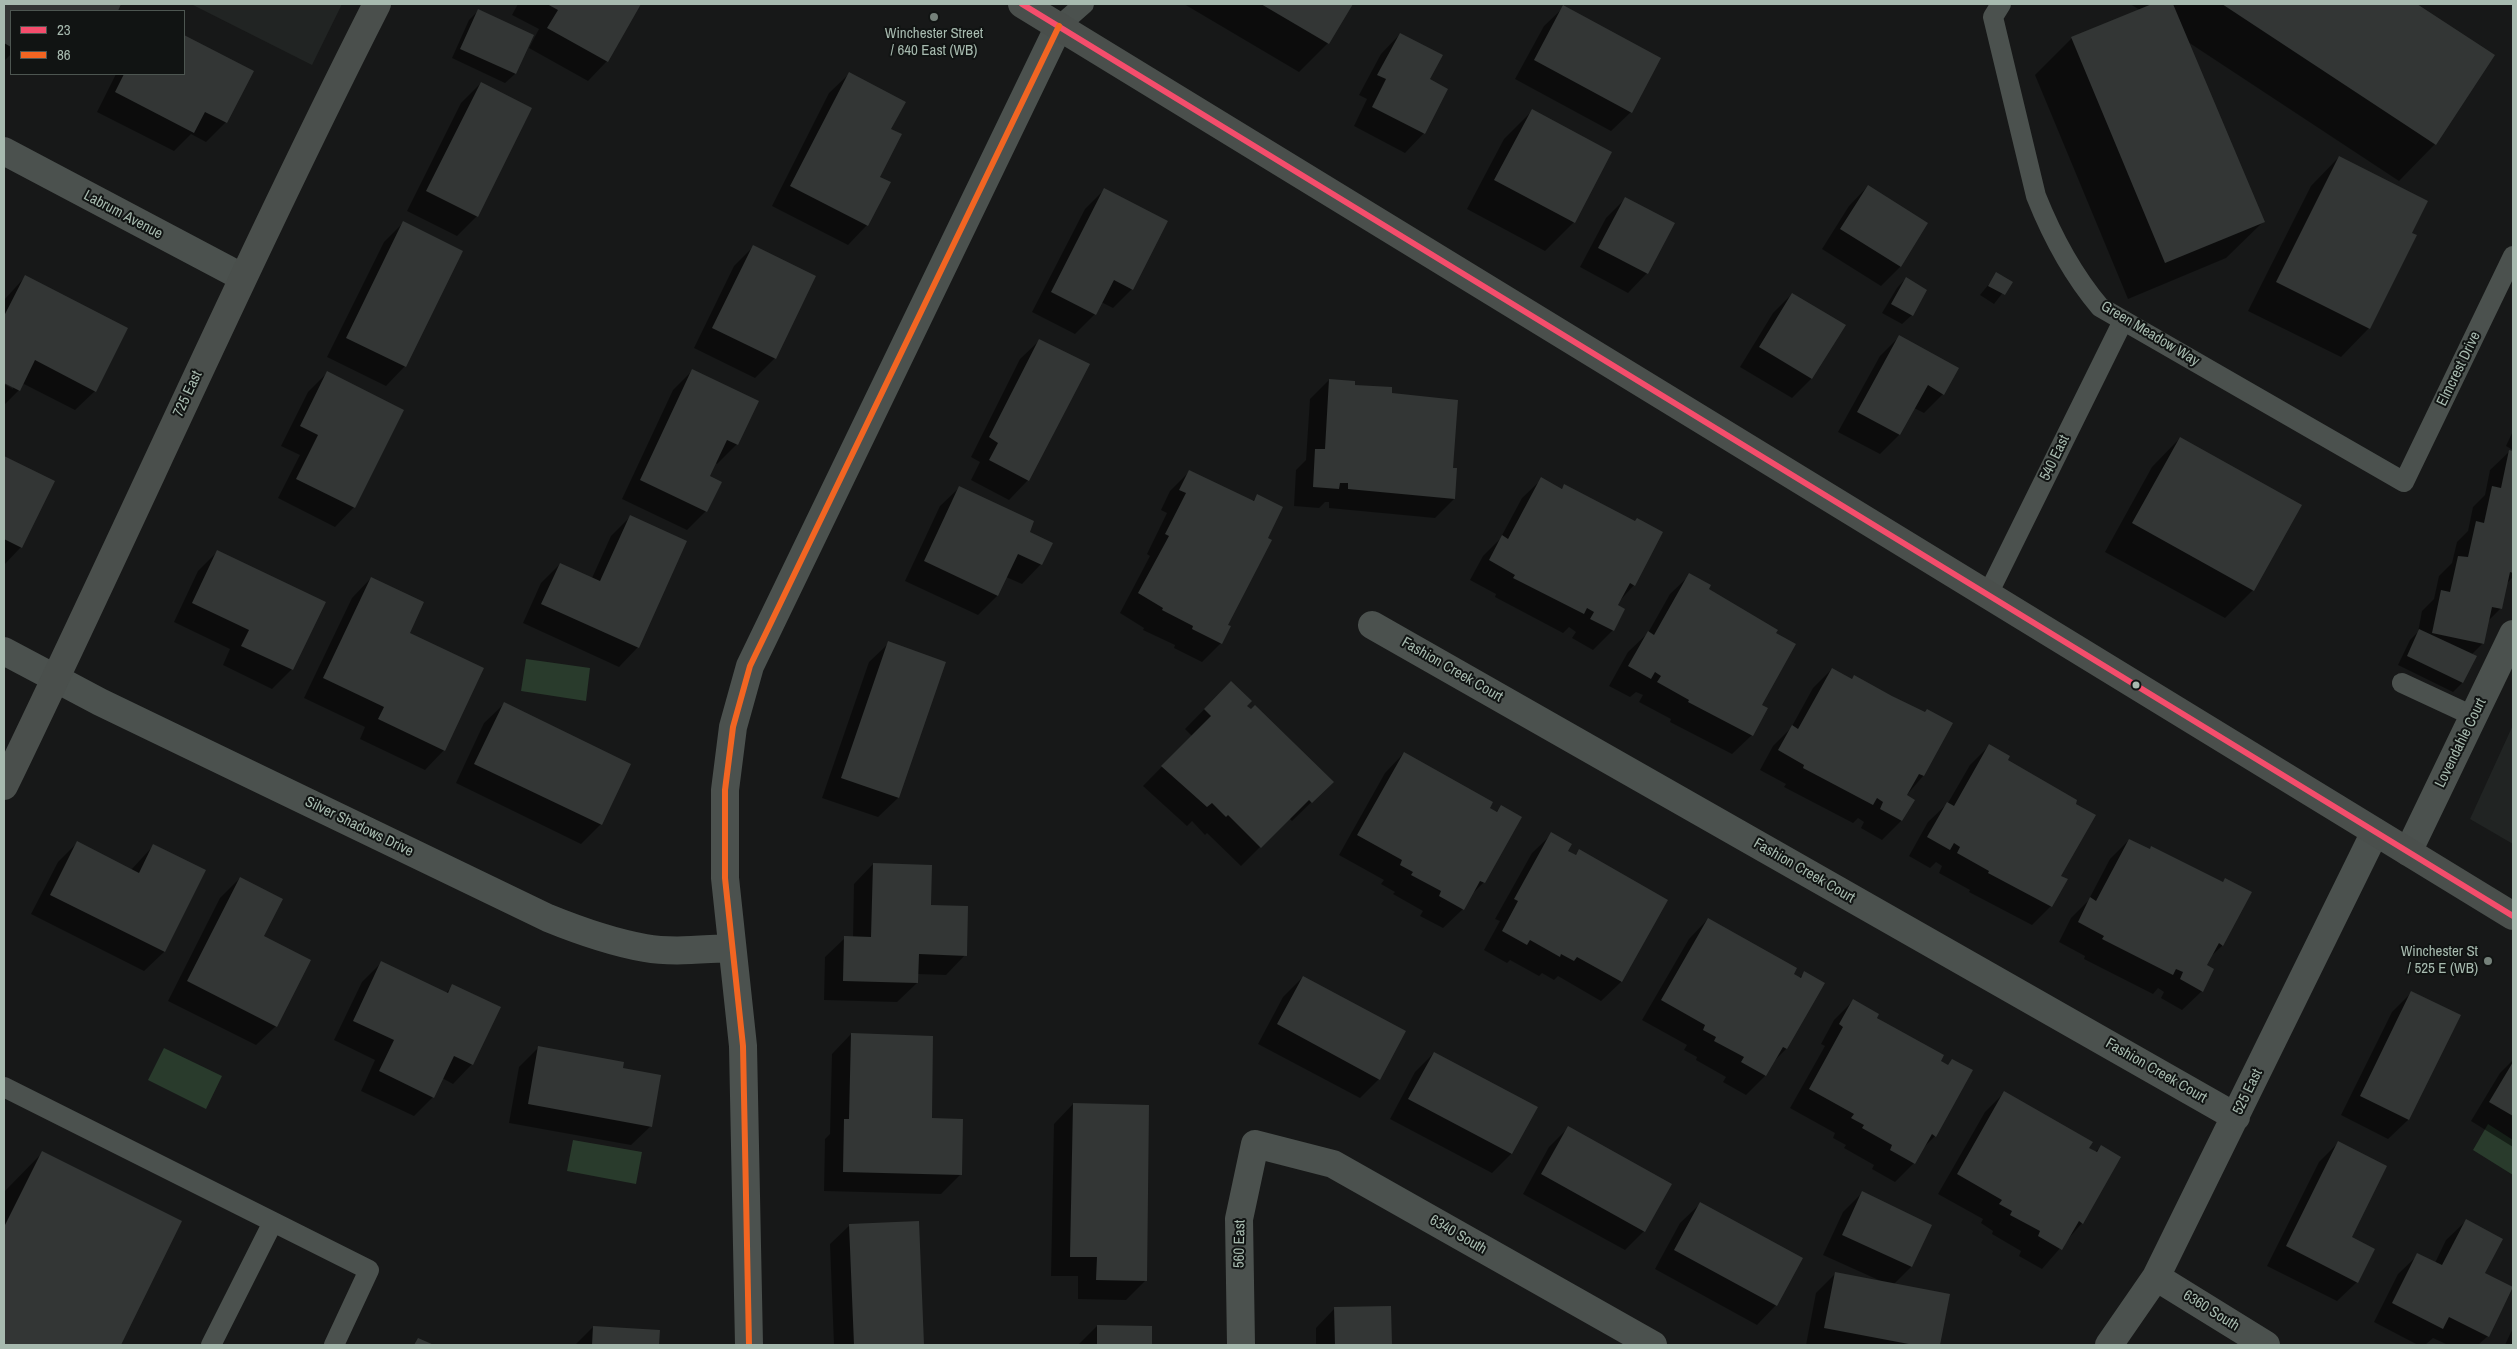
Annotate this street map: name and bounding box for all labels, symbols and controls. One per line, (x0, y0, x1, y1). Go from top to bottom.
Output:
legend (10, 10, 185, 75)
marker: Winchester Street / 640 East (WB) (928, 11, 940, 23)
text: 23 (57, 19, 71, 40)
place label: Winchester Street / 640 East (WB) (885, 25, 983, 60)
text: 86 (57, 44, 71, 65)
street label: Labrum Avenue (81, 187, 165, 243)
street label: Green Meadow Way (2098, 298, 2202, 370)
street label: Elmcrest Drive (2433, 329, 2485, 409)
street label: 725 East (170, 368, 206, 420)
street label: 540 East (2036, 432, 2074, 484)
street label: Fashion Creek Court (1398, 634, 1506, 706)
unlabelled marker (2131, 680, 2141, 690)
street label: Lovendahle Court (2432, 695, 2490, 791)
street label: Silver Shadows Drive (302, 793, 416, 861)
street label: Fashion Creek Court (1750, 835, 1858, 907)
place label: Winchester St / 525 E (WB) (2401, 943, 2478, 978)
marker: Winchester St / 525 E (WB) (2482, 955, 2494, 967)
street label: Fashion Creek Court (2102, 1035, 2210, 1107)
street label: 525 East (2229, 1066, 2267, 1118)
street label: 6340 South (1426, 1211, 1490, 1259)
street label: 560 East (1231, 1220, 1249, 1268)
street label: 6360 South (2180, 1287, 2242, 1335)

